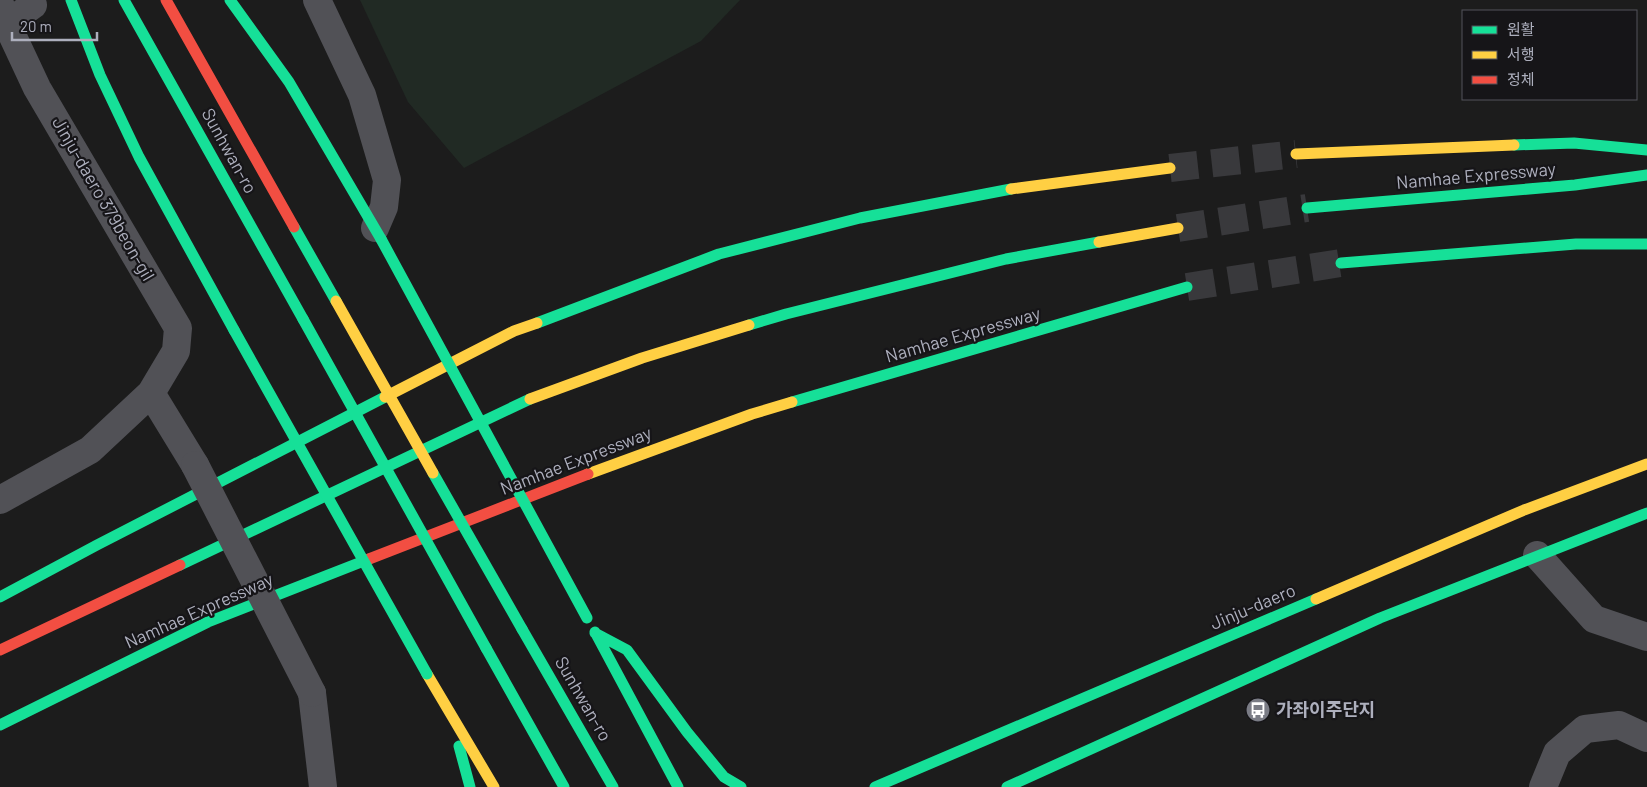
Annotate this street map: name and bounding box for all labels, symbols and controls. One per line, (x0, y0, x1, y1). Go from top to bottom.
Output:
scale bar (12, 10, 98, 42)
legend (1462, 10, 1637, 100)
text: 20 m (20, 17, 52, 35)
text: 원활 (1507, 20, 1535, 38)
text: 서행 (1507, 45, 1535, 63)
text: 정체 (1507, 70, 1535, 88)
street label: Sunhwan-ro (197, 104, 262, 197)
street label: Jinju-daero 379beon-gil (48, 113, 160, 284)
street label: Namhae Expressway (1395, 157, 1557, 193)
street label: Namhae Expressway (883, 301, 1043, 367)
street label: Namhae Expressway (497, 421, 654, 499)
street label: Namhae Expressway (121, 567, 276, 653)
street label: Jinju-daero (1207, 578, 1299, 634)
street label: Sunhwan-ro (551, 652, 617, 745)
bus stop icon: 가좌이주단지 (1245, 697, 1271, 723)
place label: 가좌이주단지 (1276, 698, 1375, 720)

